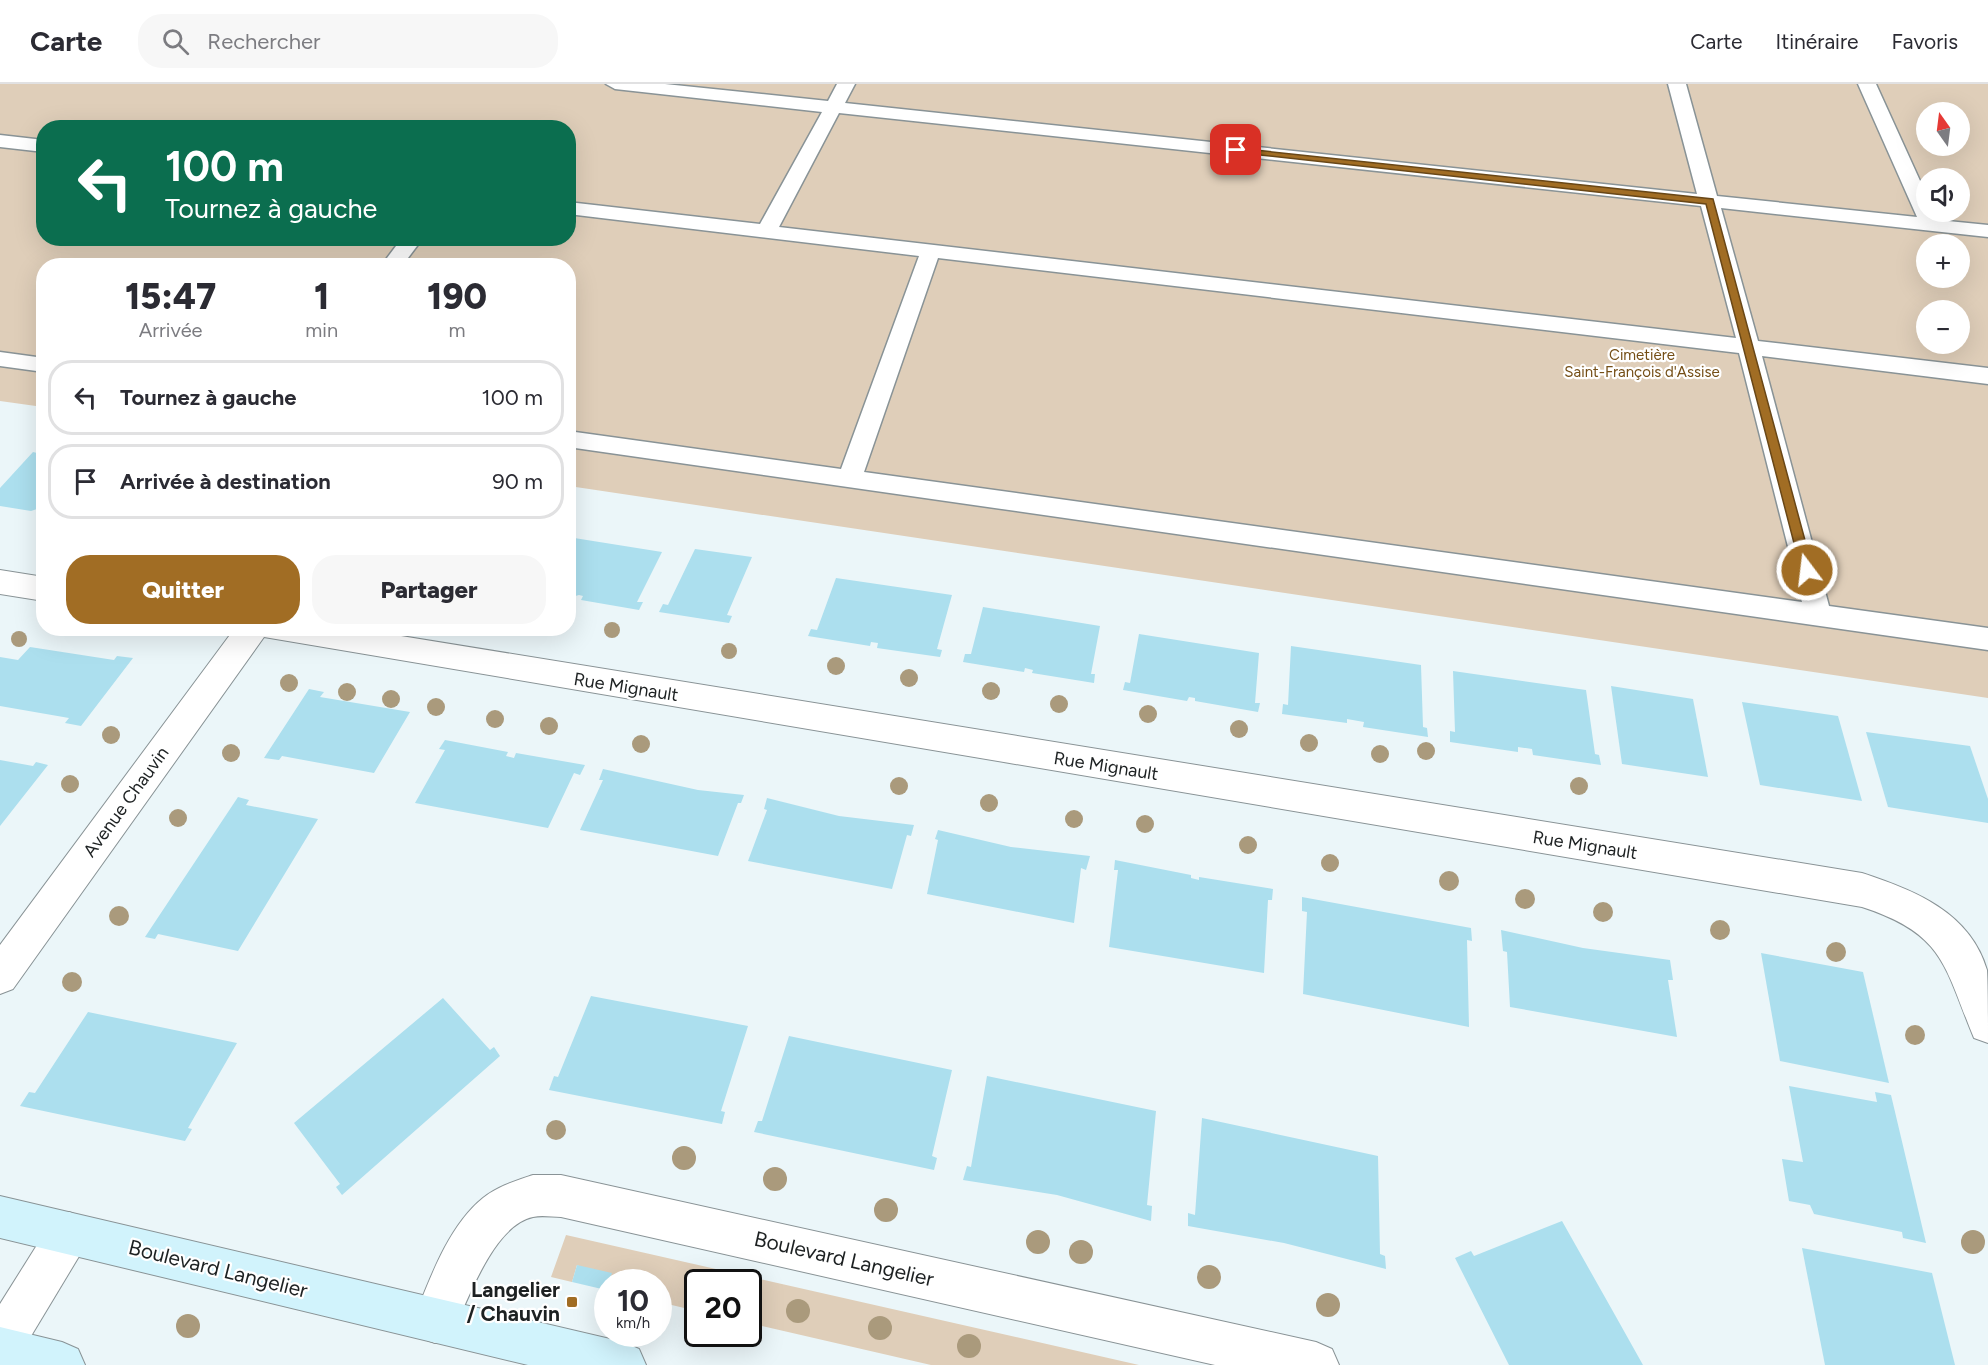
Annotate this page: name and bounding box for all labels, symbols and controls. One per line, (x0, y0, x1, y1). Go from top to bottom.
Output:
search box (138, 14, 558, 68)
text: Carte (30, 24, 102, 58)
icon: search (159, 25, 192, 58)
text: Rechercher (207, 28, 320, 55)
text: Carte (1690, 29, 1743, 54)
text: Itinéraire (1776, 29, 1859, 54)
text: Favoris (1892, 29, 1958, 54)
north arrow (1916, 102, 1970, 156)
map controls (1916, 102, 1970, 354)
pin (1210, 124, 1261, 175)
icon: arrive (1219, 133, 1252, 166)
text: 100 m (165, 141, 284, 192)
icon: left (66, 144, 144, 222)
button: sound (1916, 168, 1970, 222)
text: Tournez à gauche (165, 192, 377, 225)
button: + (1916, 234, 1970, 288)
text: 15:47 (125, 275, 216, 318)
text: 1 (314, 275, 329, 318)
text: 190 (427, 275, 487, 318)
button: − (1916, 300, 1970, 354)
text: Arrivée (139, 318, 203, 342)
text: min (305, 318, 338, 342)
text: m (449, 318, 466, 342)
park label: Cimetière Saint-François d'Assise (1564, 346, 1720, 381)
icon: left (69, 381, 102, 414)
text: Tournez à gauche (120, 384, 296, 411)
text: 100 m (482, 384, 543, 411)
icon: arrive (69, 465, 102, 498)
text: Arrivée à destination (120, 468, 331, 495)
text: 90 m (492, 468, 543, 495)
position arrow (1775, 538, 1839, 602)
button: Quitter (66, 555, 300, 624)
button: Partager (312, 555, 546, 624)
street label: Rue Mignault (572, 668, 680, 706)
street label: Avenue Chauvin (79, 742, 173, 862)
street label: Rue Mignault (1052, 747, 1160, 785)
street label: Rue Mignault (1531, 826, 1639, 864)
street label: Boulevard Langelier (752, 1226, 936, 1291)
street label: Boulevard Langelier (126, 1234, 310, 1303)
speed limit sign: 20 (684, 1269, 762, 1347)
place label: Langelier / Chauvin (467, 1277, 560, 1326)
text: 10 (617, 1282, 649, 1319)
marker: Langelier / Chauvin (565, 1295, 579, 1309)
text: km/h (616, 1314, 650, 1332)

